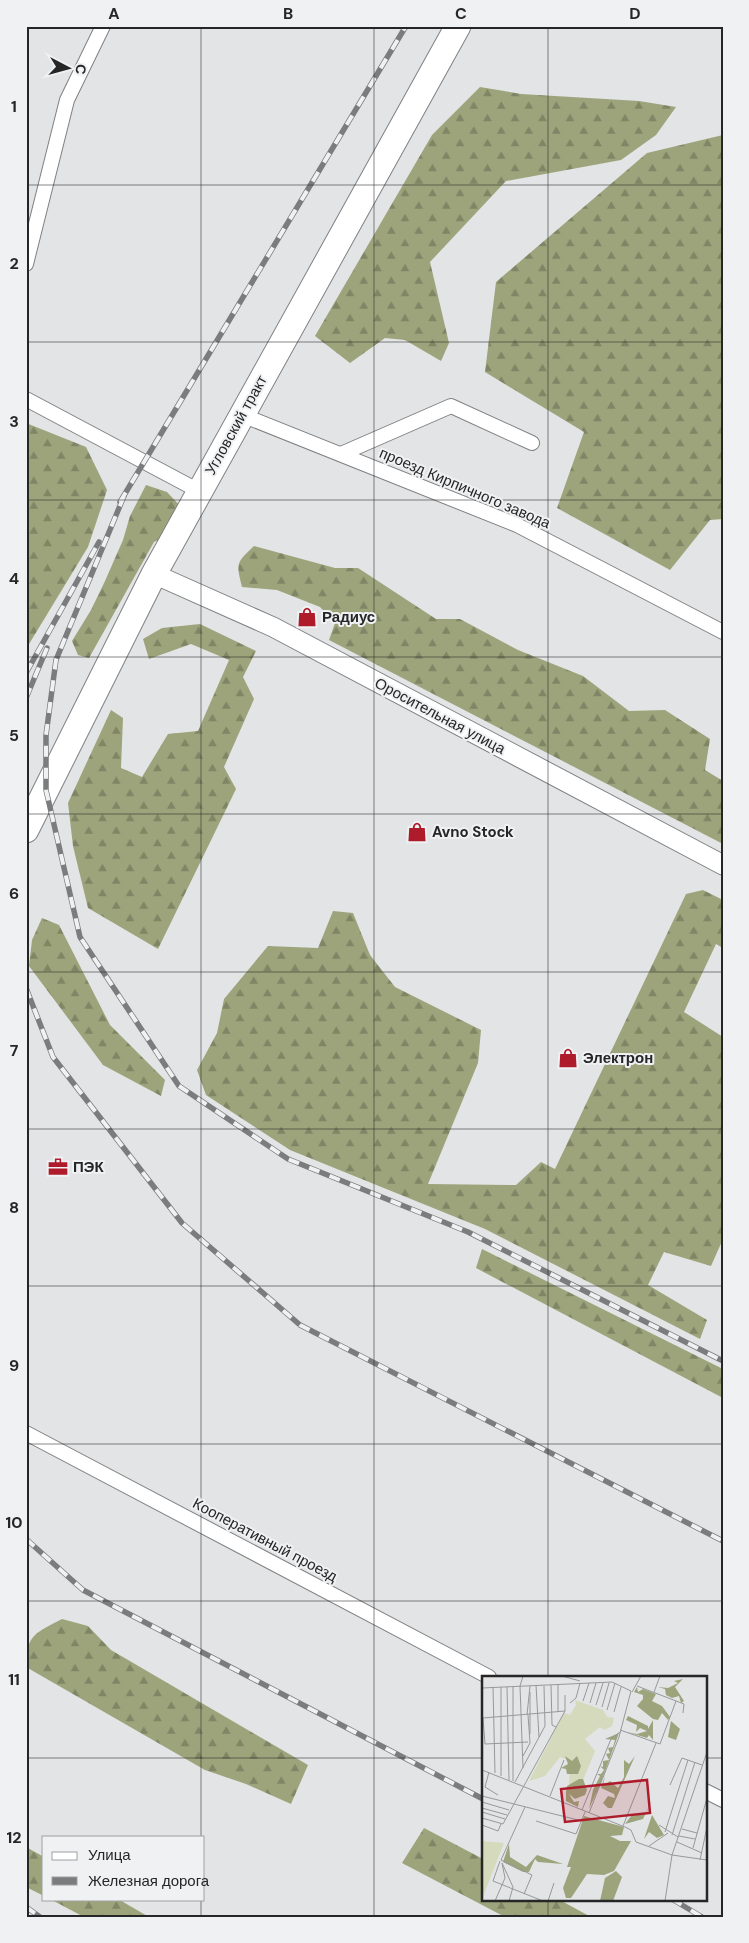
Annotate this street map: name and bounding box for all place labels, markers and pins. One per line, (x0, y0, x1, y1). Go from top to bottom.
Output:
shop icon: Радиус (296, 606, 318, 628)
place label: Радиус (322, 607, 375, 627)
shop icon: Avno Stoсk (406, 821, 428, 843)
place label: Avno Stoсk (432, 822, 514, 842)
shop icon: Электрон (557, 1047, 579, 1069)
place label: Электрон (583, 1048, 653, 1068)
office icon: ПЭК (47, 1156, 69, 1178)
place label: ПЭК (73, 1157, 104, 1177)

